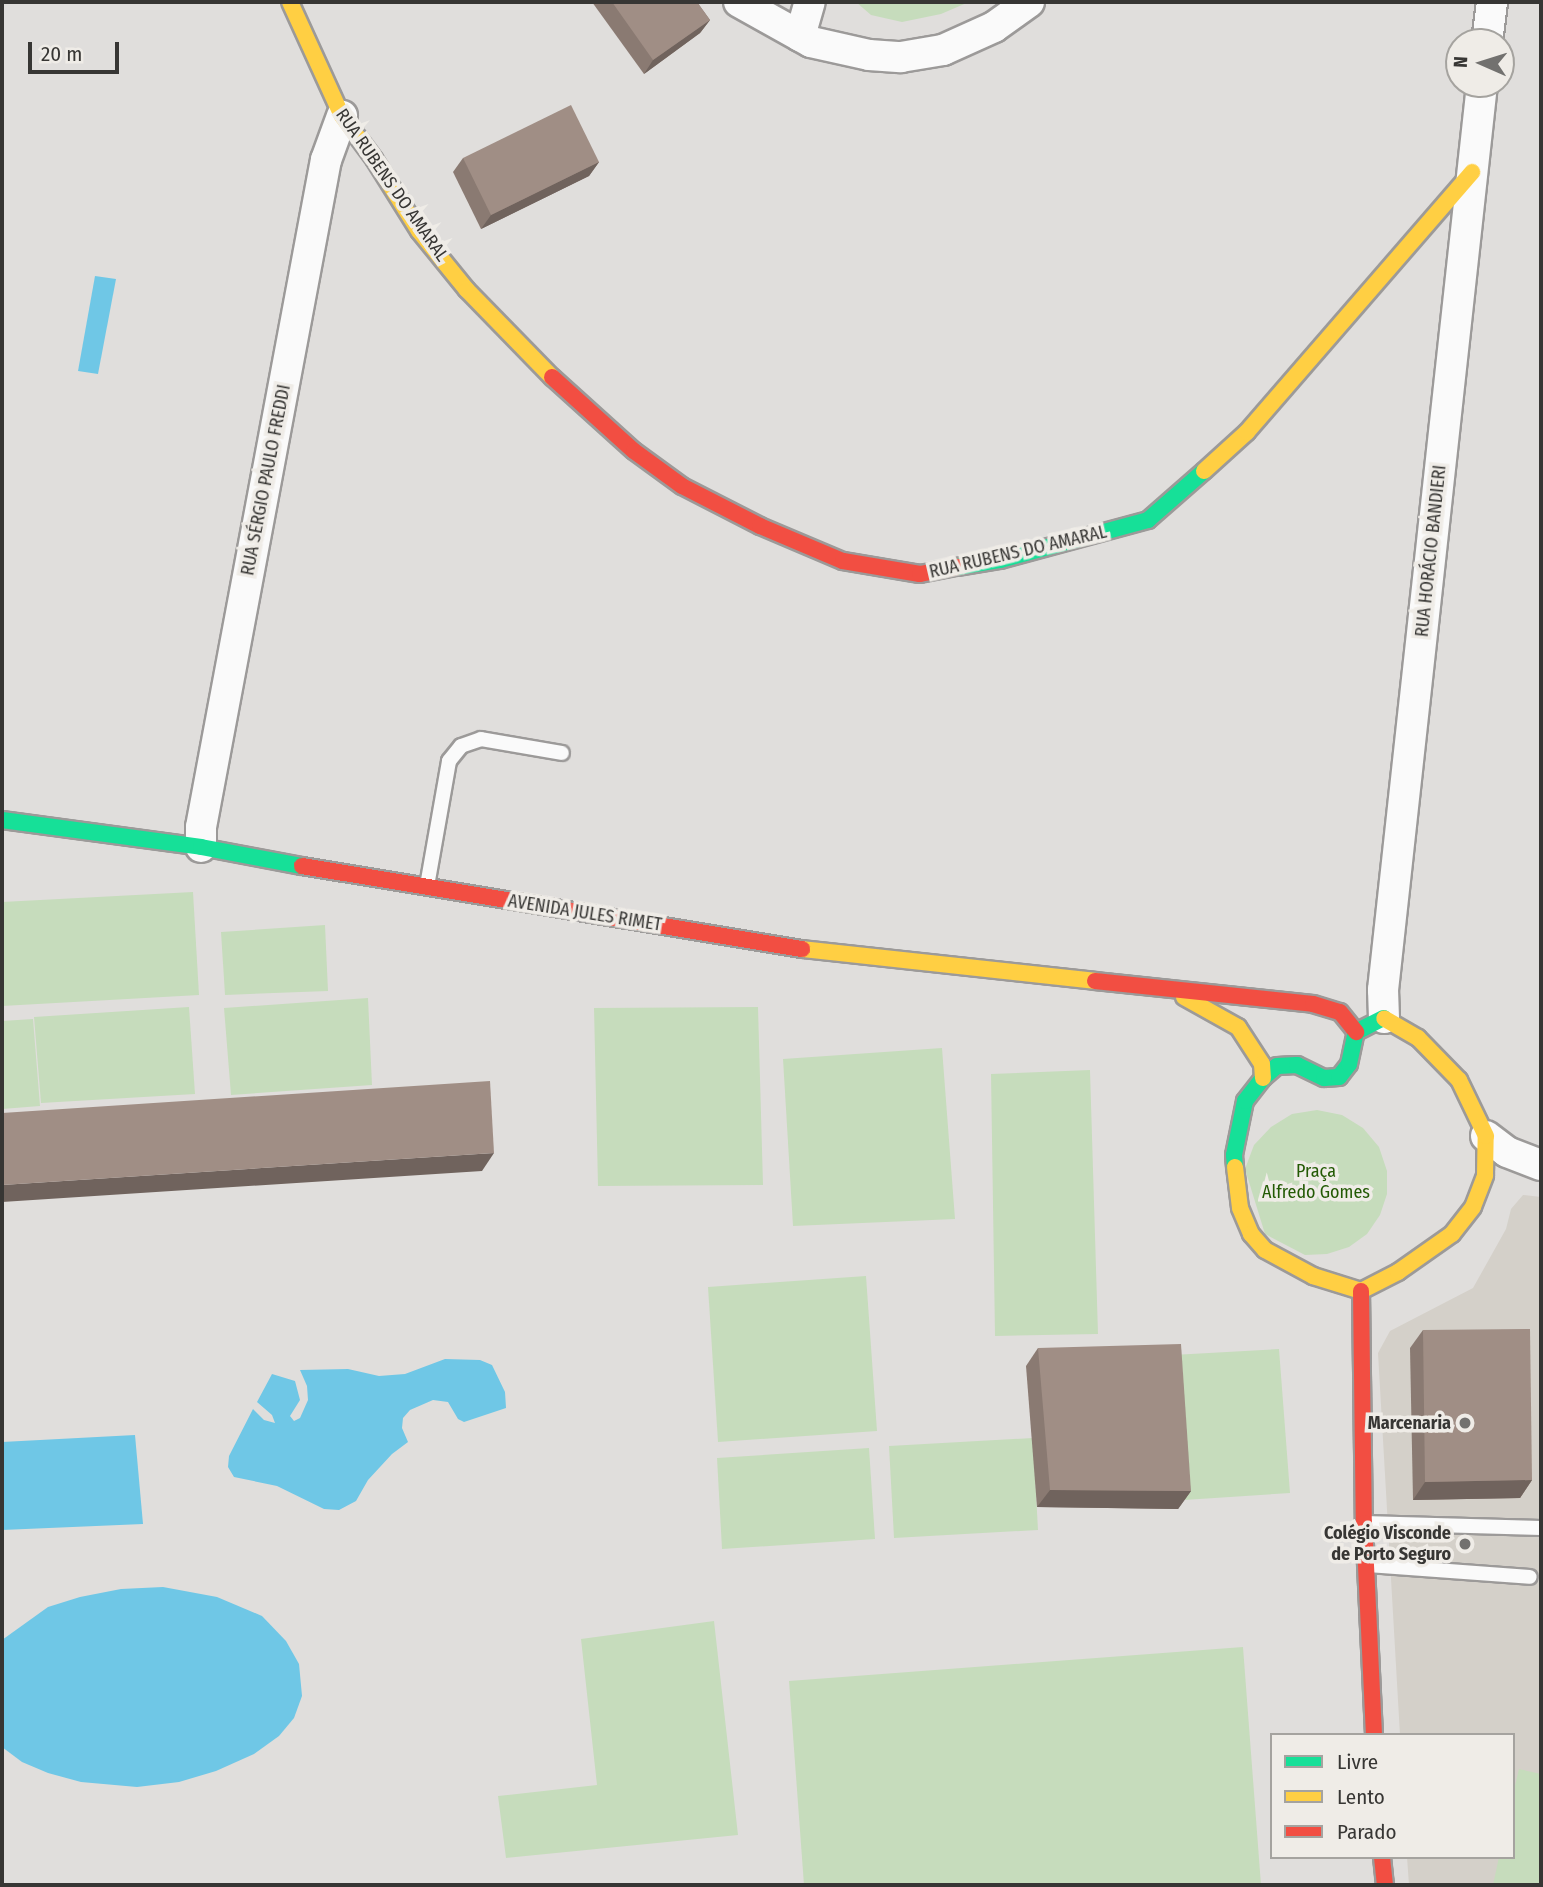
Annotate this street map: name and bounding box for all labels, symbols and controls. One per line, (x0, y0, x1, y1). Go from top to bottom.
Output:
scale bar (32, 28, 122, 72)
north arrow (1445, 28, 1515, 98)
text: 20 m (41, 41, 82, 67)
text: N (1449, 56, 1472, 68)
street label: RUA RUBENS DO AMARAL (331, 105, 453, 265)
street label: RUA SÉRGIO PAULO FREDDI (237, 383, 295, 577)
street label: RUA HORÁCIO BANDIERI (1411, 464, 1451, 638)
street label: RUA RUBENS DO AMARAL (927, 521, 1109, 583)
street label: AVENIDA JULES RIMET (507, 890, 663, 936)
park label: Praça Alfredo Gomes (1262, 1161, 1370, 1204)
place label: Marcenaria (1368, 1412, 1451, 1434)
marker: Marcenaria (1457, 1415, 1473, 1431)
place label: Colégio Visconde de Porto Seguro (1324, 1523, 1451, 1566)
marker: Colégio Visconde de Porto Seguro (1457, 1536, 1473, 1552)
legend (1270, 1733, 1515, 1859)
text: Livre (1337, 1749, 1378, 1775)
text: Lento (1337, 1784, 1385, 1810)
text: Parado (1337, 1819, 1396, 1845)

